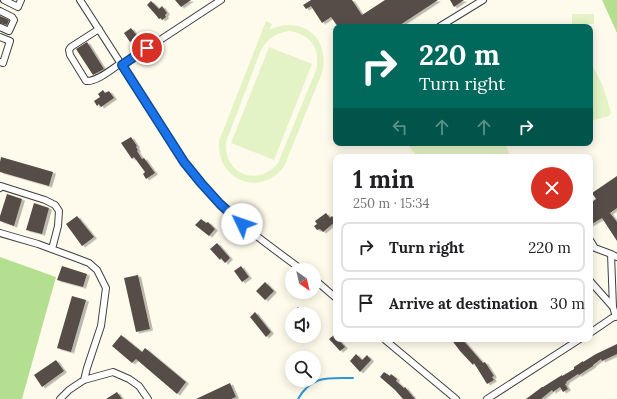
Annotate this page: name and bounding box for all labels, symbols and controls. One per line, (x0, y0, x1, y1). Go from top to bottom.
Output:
pin (130, 31, 164, 65)
icon: arrive (136, 37, 158, 59)
text: 220 m (419, 37, 500, 73)
icon: right (353, 40, 405, 92)
text: Turn right (419, 72, 505, 95)
icon: left (389, 116, 411, 138)
icon: ahead (431, 116, 453, 138)
icon: ahead (473, 116, 495, 138)
icon: right (515, 116, 537, 138)
text: 1 min (353, 164, 414, 195)
button: close (531, 167, 573, 209)
text: 250 m · 15:34 (353, 195, 430, 212)
position arrow (221, 203, 263, 245)
icon: right (355, 236, 377, 258)
text: Turn right (389, 238, 465, 257)
text: 220 m (528, 238, 571, 257)
north arrow (285, 263, 321, 299)
map controls (285, 263, 321, 387)
icon: arrive (355, 292, 377, 314)
text: Arrive at destination (389, 294, 538, 313)
text: 30 m (550, 294, 585, 313)
button: sound (285, 307, 321, 343)
button: search (285, 351, 321, 387)

